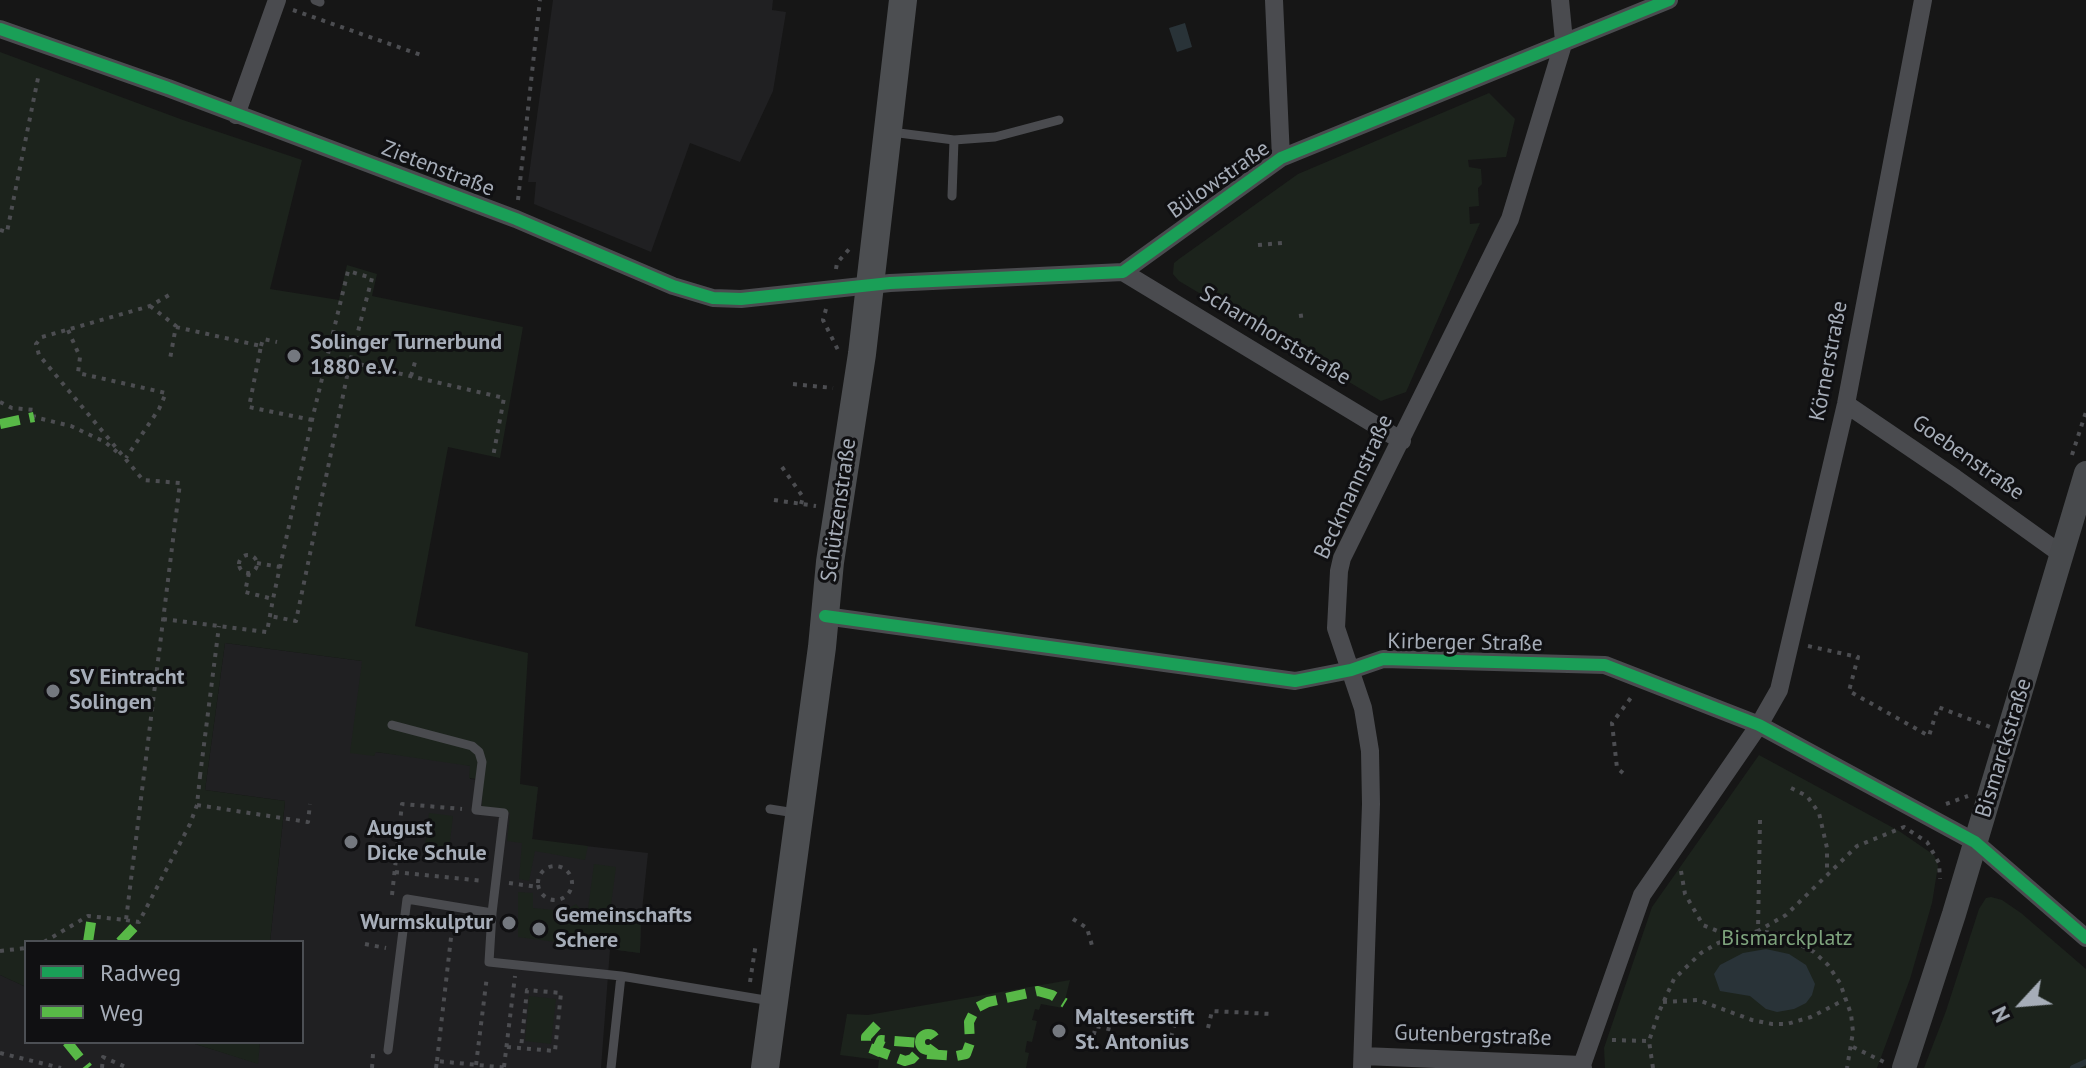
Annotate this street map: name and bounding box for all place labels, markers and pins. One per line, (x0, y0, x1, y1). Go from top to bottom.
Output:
place label: Solinger Turnerbund 1880 e.V. (310, 330, 502, 382)
marker: Solinger Turnerbund 1880 e.V. (285, 347, 303, 365)
place label: SV Eintracht Solingen (69, 665, 184, 716)
marker: SV Eintracht Solingen (44, 682, 62, 700)
place label: August Dicke Schule (367, 816, 487, 868)
marker: August Dicke Schule (342, 833, 360, 851)
place label: Gemeinschafts Schere (555, 903, 692, 954)
place label: Wurmskulptur (360, 910, 493, 936)
marker: Wurmskulptur (500, 914, 518, 932)
marker: Gemeinschafts Schere (530, 920, 548, 938)
place label: Malteserstift St. Antonius (1075, 1005, 1194, 1056)
marker: Malteserstift St. Antonius (1050, 1022, 1068, 1040)

